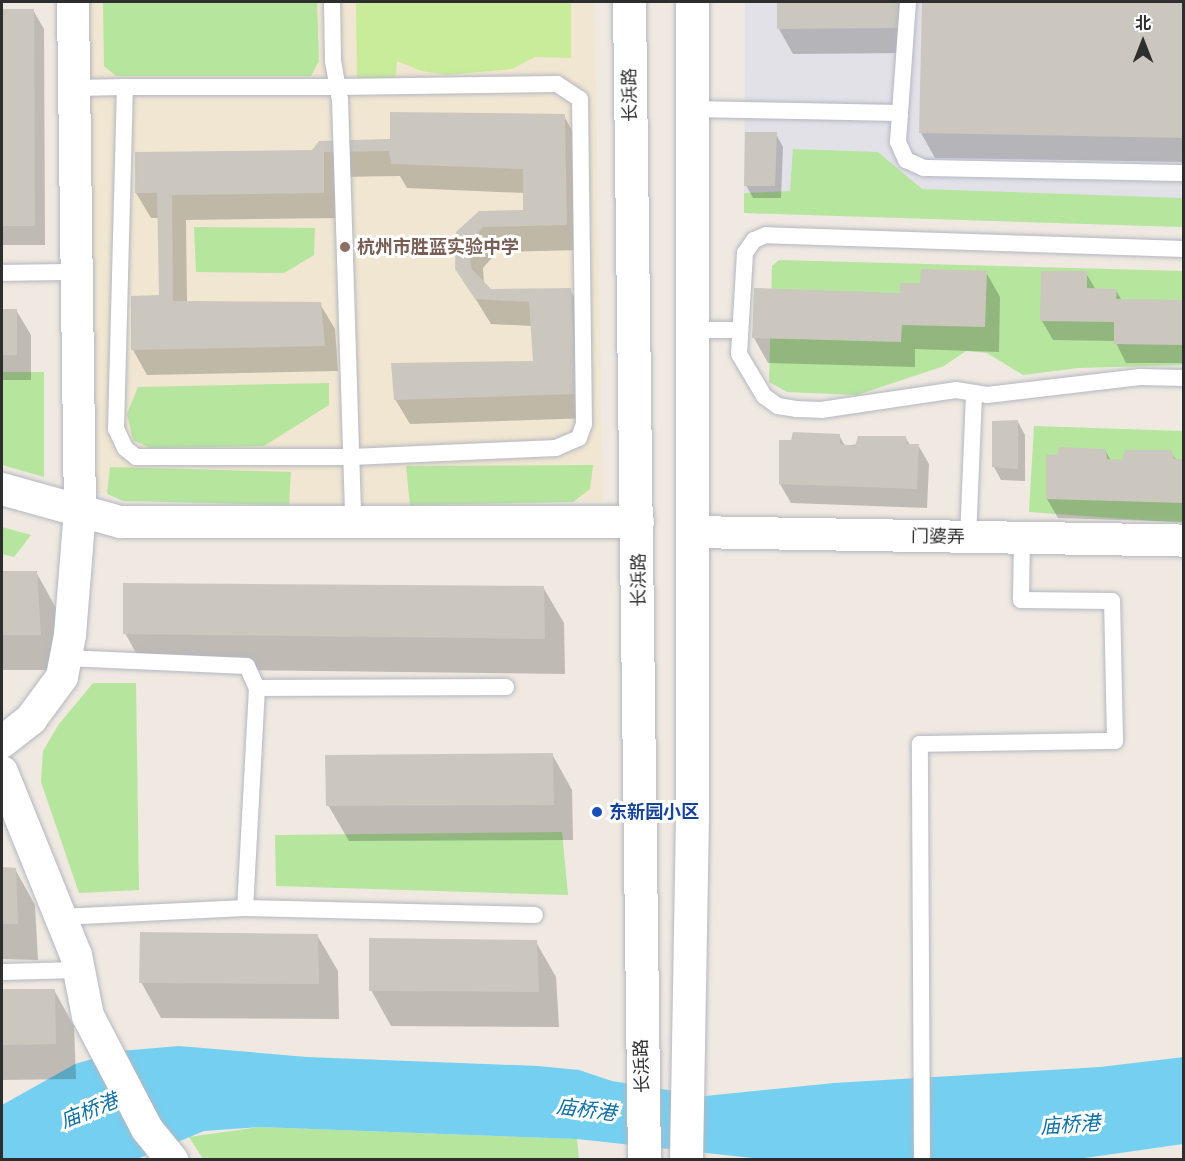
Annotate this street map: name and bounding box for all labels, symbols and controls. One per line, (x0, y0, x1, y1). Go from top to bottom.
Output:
north arrow (1113, 12, 1173, 72)
text: 北 (1135, 14, 1151, 33)
street label: 长浜路 (619, 68, 641, 122)
place label: 杭州市胜蓝实验中学 (357, 236, 519, 258)
marker: 杭州市胜蓝实验中学 (338, 240, 352, 254)
street label: 门婆弄 (911, 526, 965, 548)
street label: 长浜路 (628, 553, 650, 607)
place label: 东新园小区 (609, 801, 699, 823)
marker: 东新园小区 (590, 805, 604, 819)
street label: 长浜路 (630, 1039, 654, 1093)
water label: 庙桥港 (57, 1089, 121, 1133)
water label: 庙桥港 (555, 1094, 617, 1126)
water label: 庙桥港 (1039, 1111, 1101, 1139)

